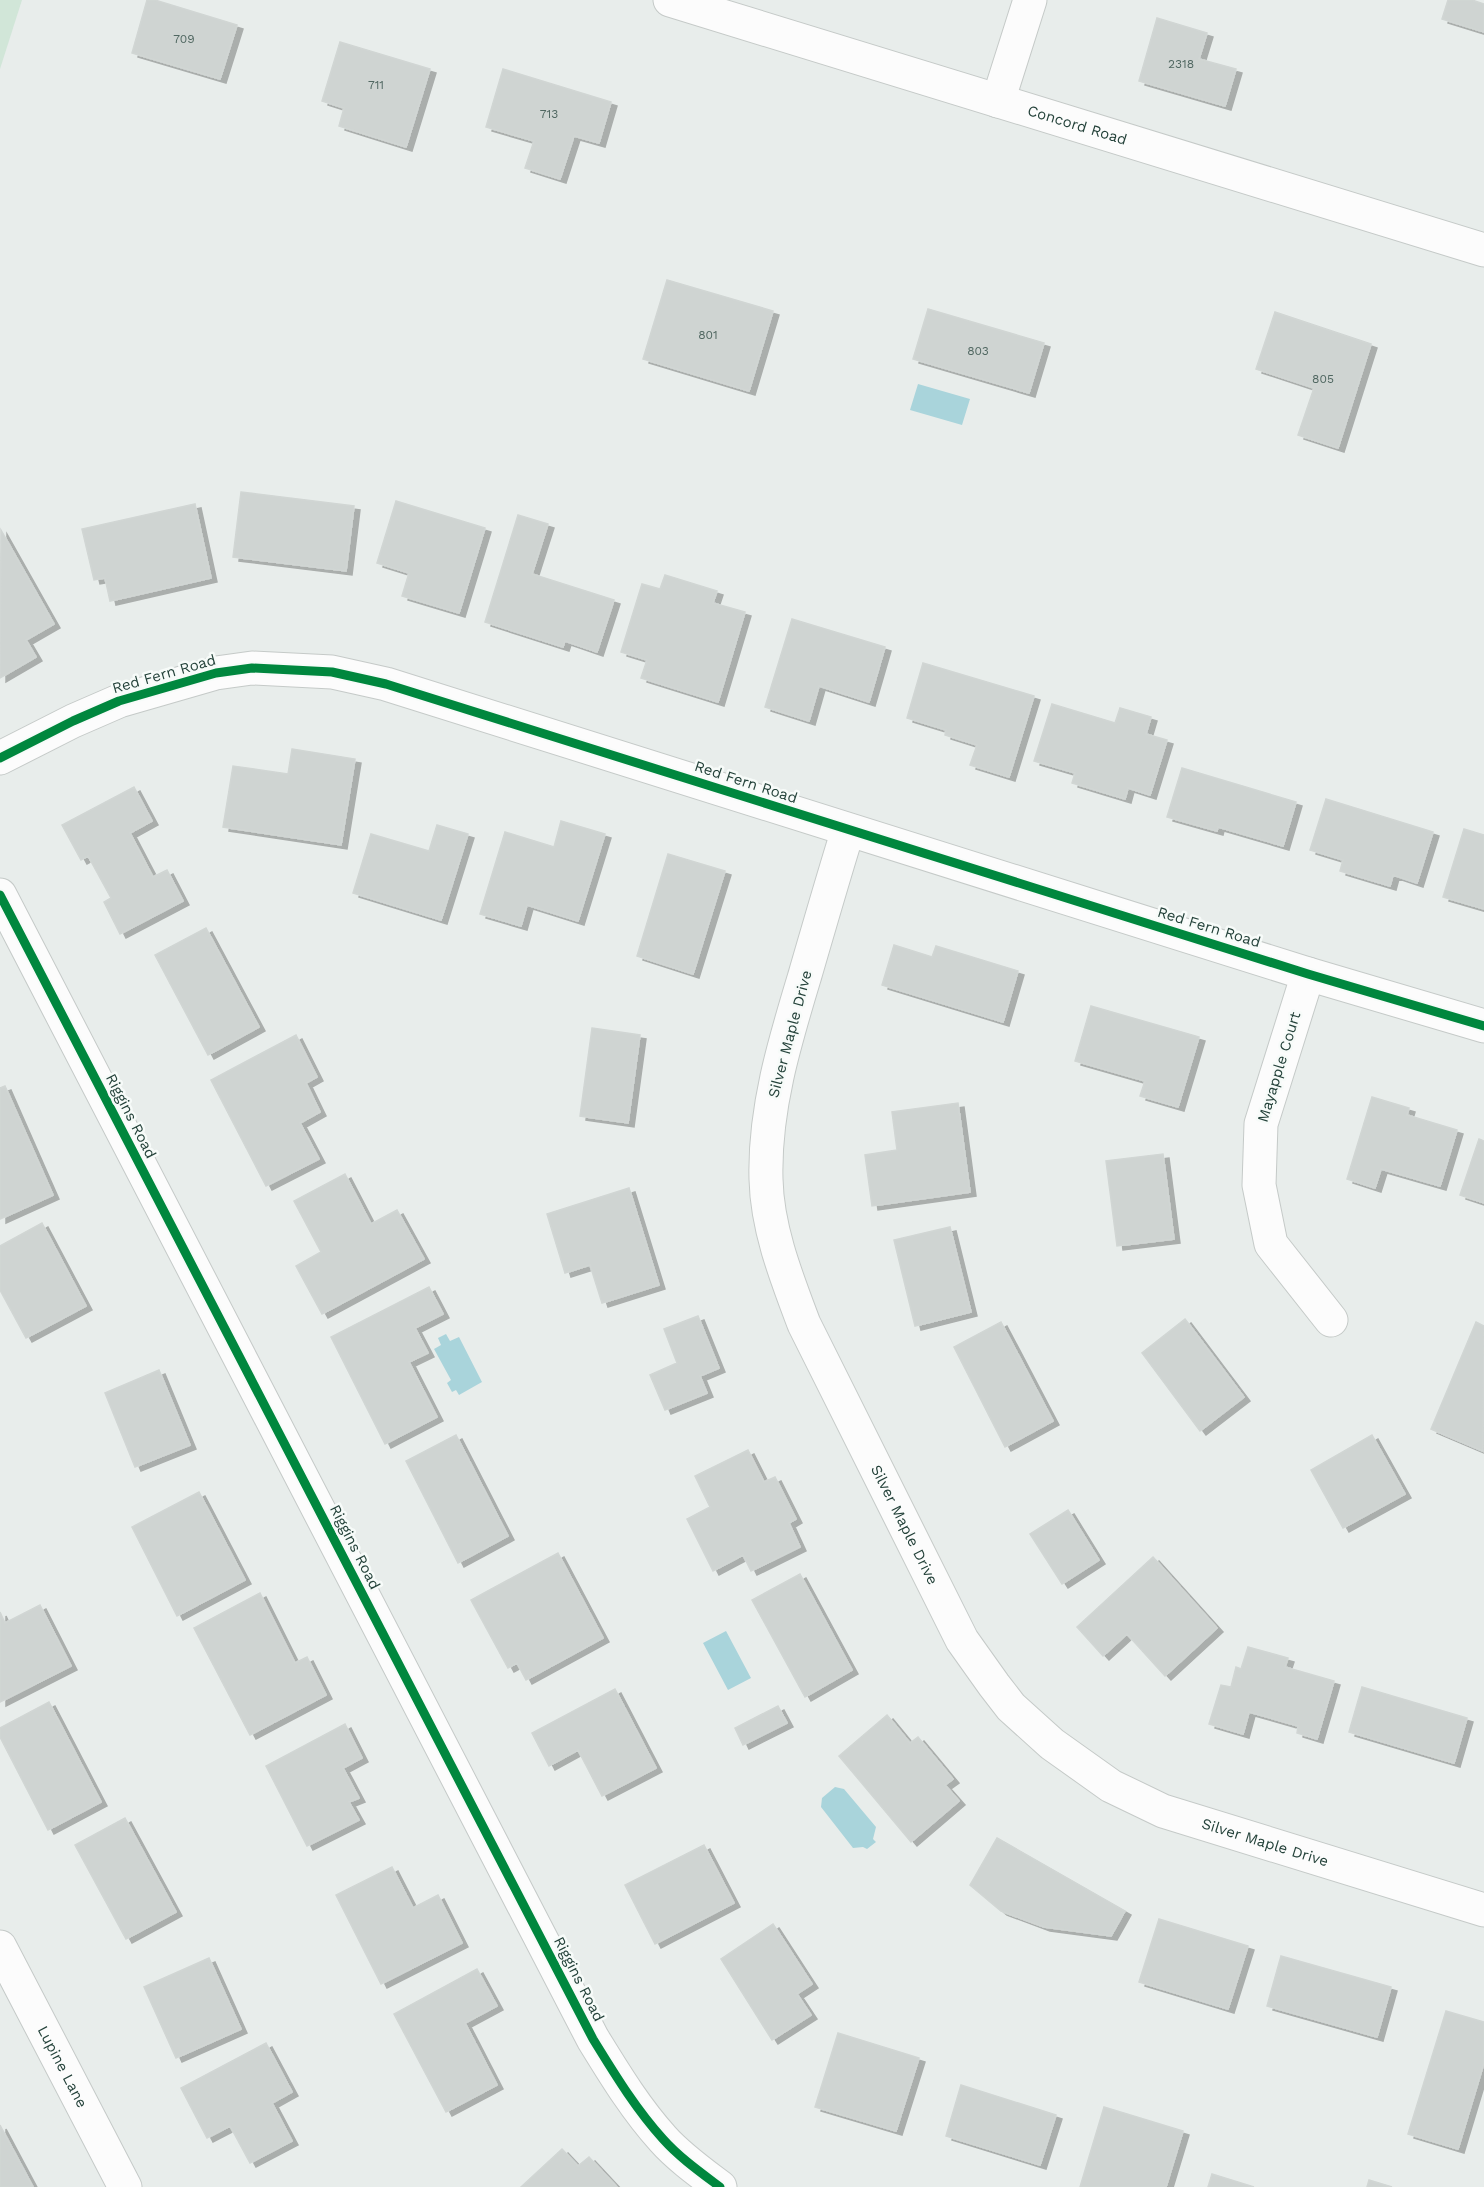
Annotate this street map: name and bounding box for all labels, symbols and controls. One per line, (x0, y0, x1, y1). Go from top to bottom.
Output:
house number: 709 (173, 32, 195, 46)
house number: 2318 (1168, 57, 1194, 71)
house number: 711 (368, 78, 384, 92)
street label: Concord Road (1025, 101, 1129, 149)
house number: 713 (540, 107, 558, 121)
house number: 801 (698, 328, 718, 342)
house number: 803 (967, 344, 989, 358)
house number: 805 (1312, 372, 1334, 386)
street label: Red Fern Road (110, 651, 218, 697)
street label: Red Fern Road (692, 757, 800, 807)
street label: Red Fern Road (1155, 903, 1263, 951)
street label: Silver Maple Drive (764, 968, 816, 1100)
street label: Mayapple Court (1254, 1009, 1305, 1124)
street label: Riggins Road (102, 1071, 160, 1161)
street label: Silver Maple Drive (867, 1462, 942, 1588)
street label: Riggins Road (326, 1502, 384, 1592)
street label: Silver Maple Drive (1200, 1814, 1331, 1870)
street label: Riggins Road (550, 1934, 608, 2024)
street label: Lupine Lane (34, 2023, 91, 2111)

